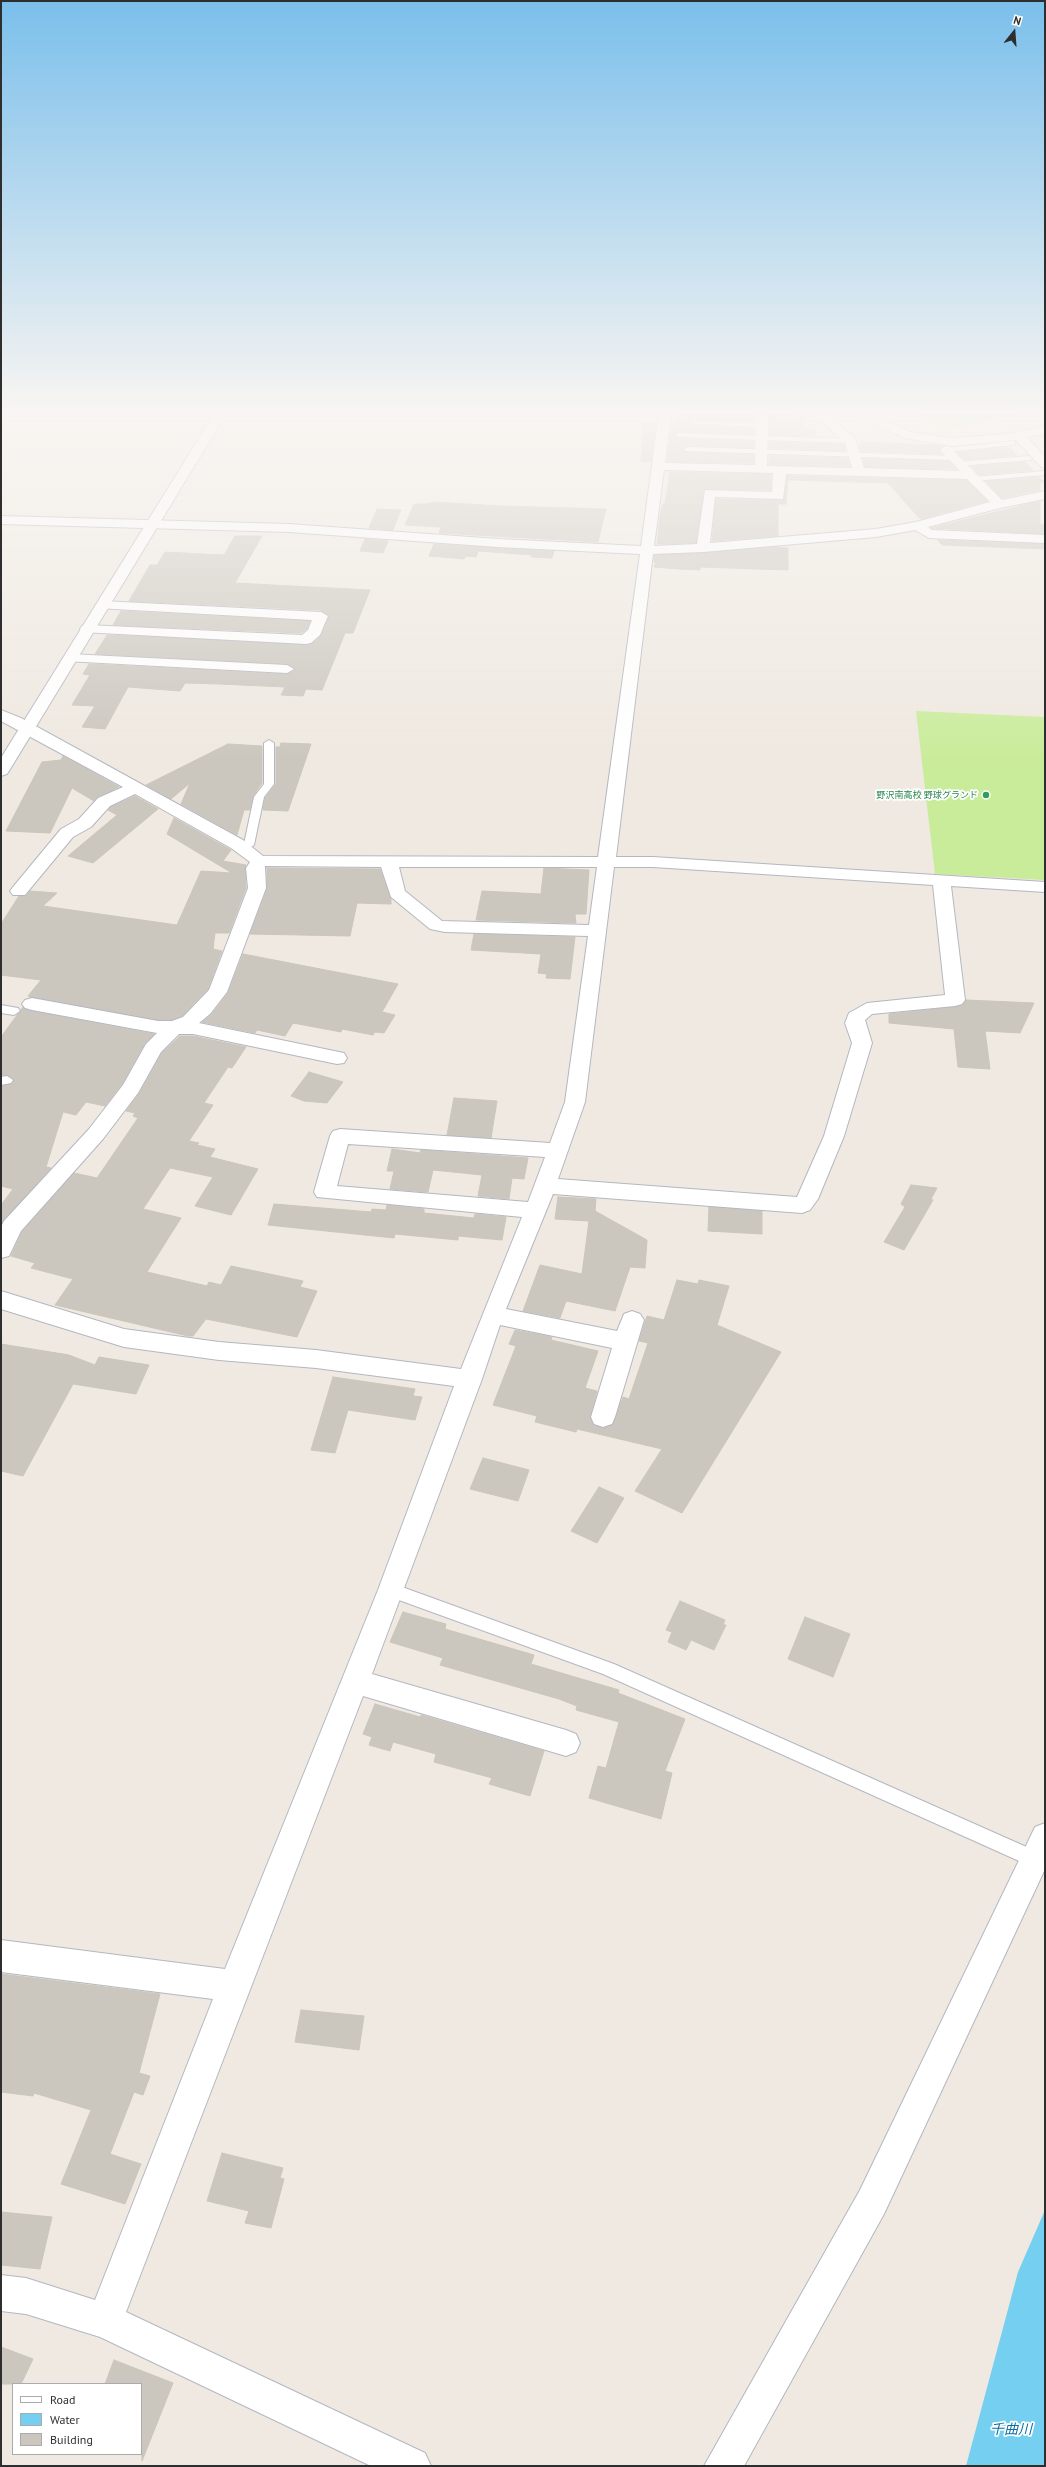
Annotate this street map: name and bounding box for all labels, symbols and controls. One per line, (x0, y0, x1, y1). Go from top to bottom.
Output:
north arrow (994, 12, 1034, 52)
text: N (1012, 13, 1023, 28)
place label: 野沢南高校 野球グランド (877, 790, 978, 800)
marker: 野沢南高校 野球グランド (981, 790, 991, 800)
legend (12, 2383, 142, 2455)
text: Road (50, 2392, 75, 2407)
text: Water (50, 2412, 80, 2427)
water label: 千曲川 (990, 2422, 1032, 2438)
text: Building (50, 2432, 93, 2447)

